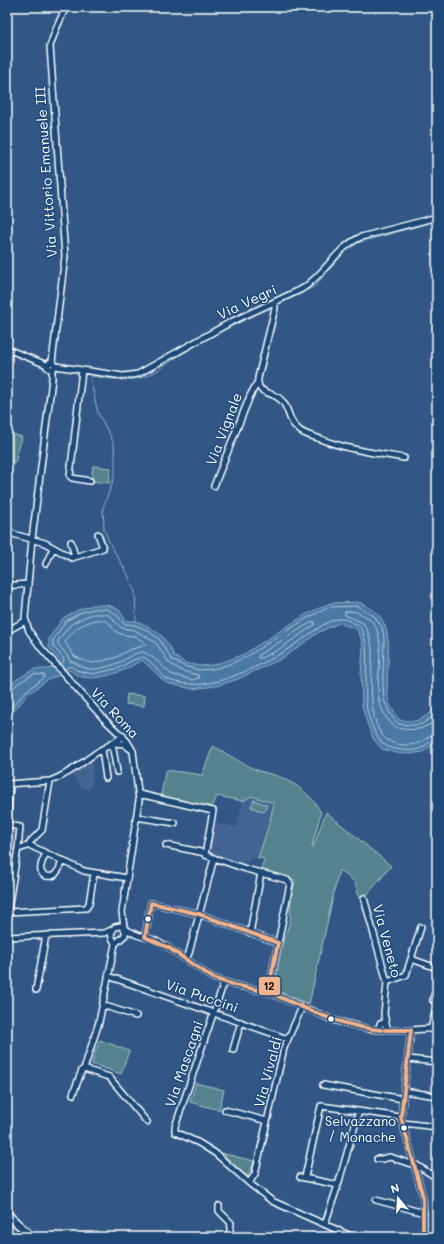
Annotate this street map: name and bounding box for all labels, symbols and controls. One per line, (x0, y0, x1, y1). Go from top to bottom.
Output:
street label: Via Vittorio Emanuele III (30, 86, 61, 258)
street label: Via Vegri (214, 279, 280, 324)
street label: Via Vignale (201, 390, 246, 468)
street label: Via Roma (87, 683, 144, 742)
street label: Via Veneto (369, 902, 406, 980)
unlabelled marker (143, 914, 153, 924)
street label: Via Puccini (163, 974, 241, 1017)
line badge: 12 (258, 976, 281, 996)
text: 12 (263, 978, 275, 993)
unlabelled marker (326, 1014, 336, 1024)
street label: Via Mascagni (160, 1018, 207, 1110)
street label: Via Vivaldi (249, 1034, 286, 1109)
place label: Selvazzano / Monache (325, 1112, 396, 1145)
marker: Selvazzano / Monache (399, 1123, 409, 1133)
north arrow (378, 1178, 418, 1218)
text: N (388, 1180, 401, 1196)

